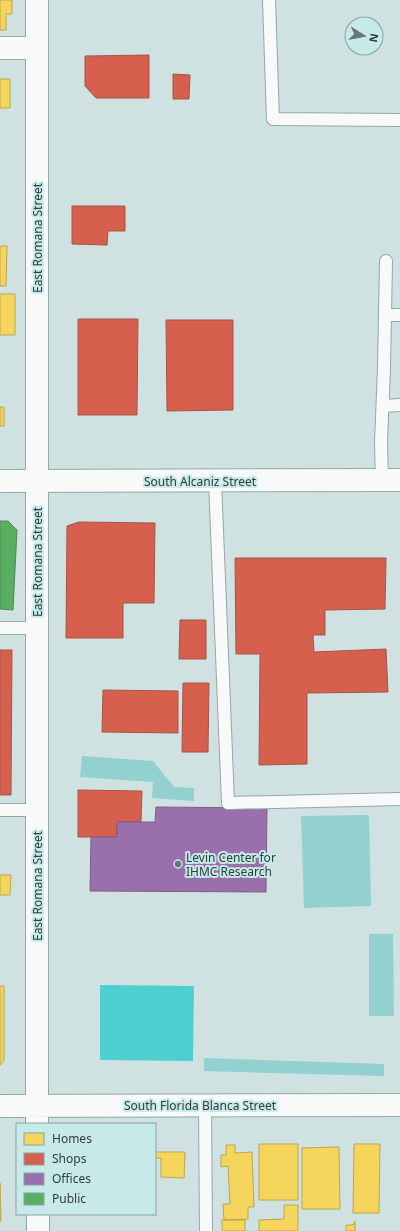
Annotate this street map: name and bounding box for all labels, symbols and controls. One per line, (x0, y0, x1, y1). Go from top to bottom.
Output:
north arrow (344, 16, 384, 56)
text: N (366, 32, 383, 44)
street label: East Romana Street (29, 182, 46, 293)
street label: South Alcaniz Street (144, 473, 257, 490)
street label: East Romana Street (29, 506, 46, 617)
street label: East Romana Street (29, 830, 46, 941)
place label: Levin Center for IHMC Research (186, 849, 276, 880)
marker: Levin Center for IHMC Research (173, 859, 183, 869)
street label: South Florida Blanca Street (124, 1097, 277, 1114)
legend (16, 1123, 156, 1215)
text: Homes (52, 1130, 92, 1147)
text: Shops (52, 1150, 87, 1167)
text: Offices (52, 1170, 91, 1187)
text: Public (52, 1190, 86, 1207)

